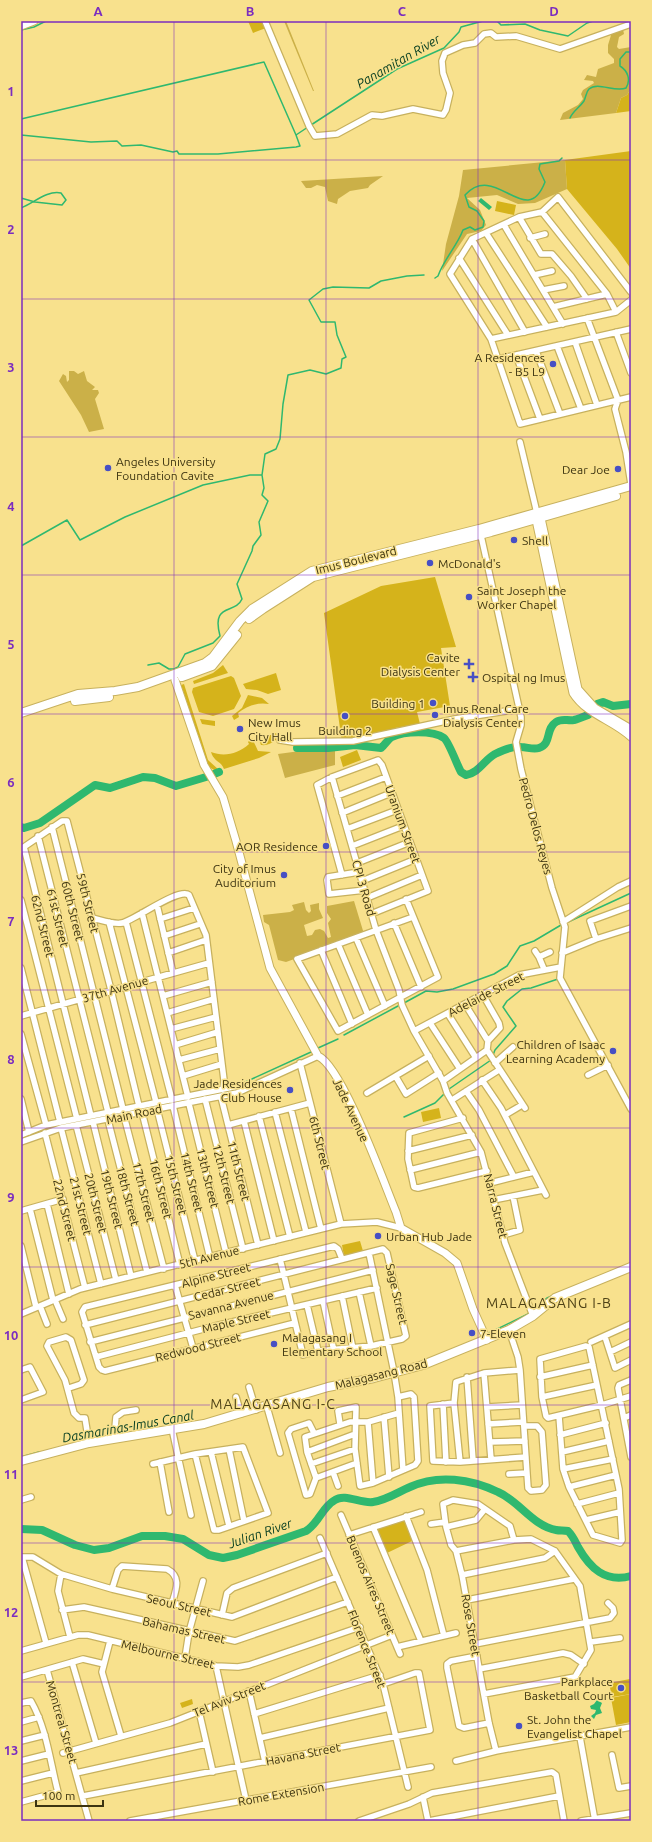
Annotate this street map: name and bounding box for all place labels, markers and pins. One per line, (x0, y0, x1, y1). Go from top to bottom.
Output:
place label: A Residences - B5 L9 (474, 351, 545, 378)
marker: A Residences - B5 L9 (548, 359, 558, 369)
place label: Angeles University Foundation Cavite (116, 455, 216, 482)
marker: Angeles University Foundation Cavite (103, 463, 113, 473)
place label: Dear Joe (562, 463, 610, 476)
marker: Dear Joe (613, 464, 623, 474)
place label: Shell (522, 534, 548, 547)
marker: Shell (509, 535, 519, 545)
place label: McDonald's (438, 557, 501, 570)
marker: McDonald's (425, 558, 435, 568)
place label: Saint Joseph the Worker Chapel (477, 584, 566, 611)
marker: Saint Joseph the Worker Chapel (464, 592, 474, 602)
place label: Cavite Dialysis Center (381, 651, 460, 678)
marker: Cavite Dialysis Center (463, 658, 475, 670)
marker: Ospital ng Imus (467, 671, 479, 683)
place label: Ospital ng Imus (482, 671, 565, 684)
place label: Building 1 (371, 697, 425, 710)
marker: Building 1 (428, 698, 438, 708)
place label: Imus Renal Care Dialysis Center (443, 702, 529, 729)
marker: Imus Renal Care Dialysis Center (430, 710, 440, 720)
marker: Building 2 (340, 711, 350, 721)
place label: New Imus City Hall (248, 716, 301, 743)
marker: New Imus City Hall (235, 724, 245, 734)
place label: Building 2 (318, 724, 372, 737)
place label: AOR Residence (236, 840, 318, 853)
marker: AOR Residence (321, 841, 331, 851)
place label: City of Imus Auditorium (213, 862, 276, 889)
marker: City of Imus Auditorium (279, 870, 289, 880)
place label: Children of Isaac Learning Academy (506, 1038, 605, 1065)
marker: Children of Isaac Learning Academy (608, 1046, 618, 1056)
place label: Jade Residences Club House (193, 1077, 282, 1104)
marker: Jade Residences Club House (285, 1085, 295, 1095)
place label: Urban Hub Jade (386, 1230, 472, 1243)
marker: Urban Hub Jade (373, 1231, 383, 1241)
place label: 7-Eleven (480, 1327, 526, 1340)
marker: 7-Eleven (467, 1328, 477, 1338)
place label: Malagasang I Elementary School (282, 1331, 382, 1358)
marker: Malagasang I Elementary School (269, 1339, 279, 1349)
place label: Parkplace Basketball Court (524, 1675, 613, 1702)
marker: Parkplace Basketball Court (616, 1683, 626, 1693)
place label: St. John the Evangelist Chapel (527, 1713, 622, 1740)
marker: St. John the Evangelist Chapel (514, 1721, 524, 1731)

